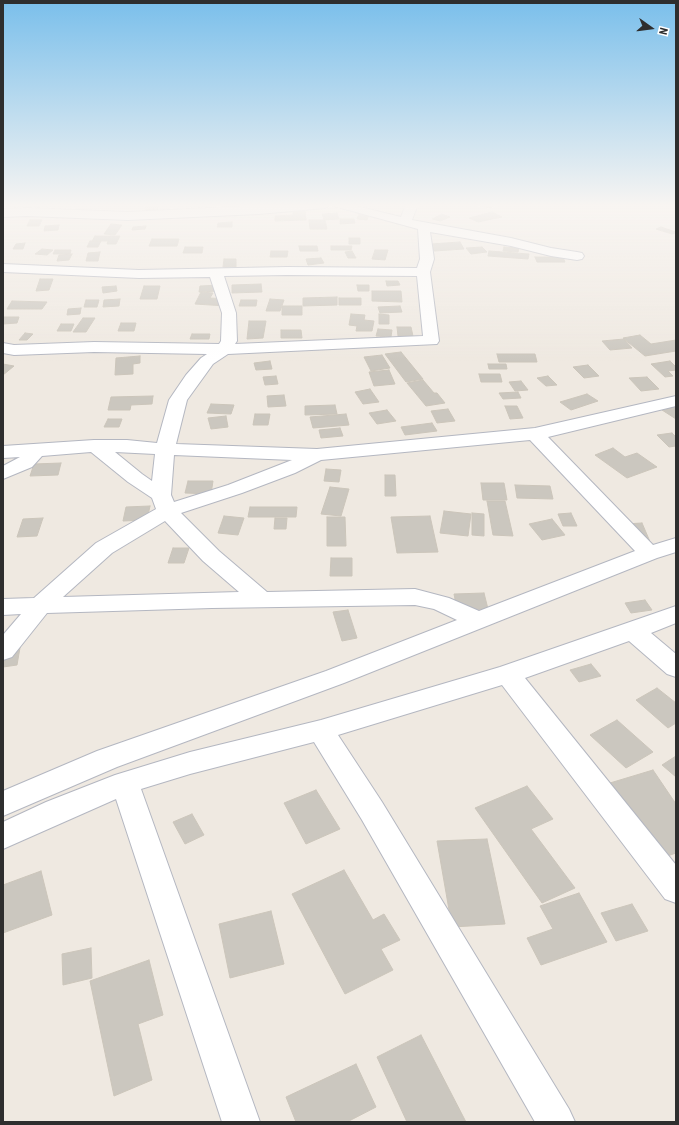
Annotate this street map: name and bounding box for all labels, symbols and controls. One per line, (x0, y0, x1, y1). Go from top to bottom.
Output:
north arrow (631, 8, 671, 48)
text: N (656, 26, 670, 36)

